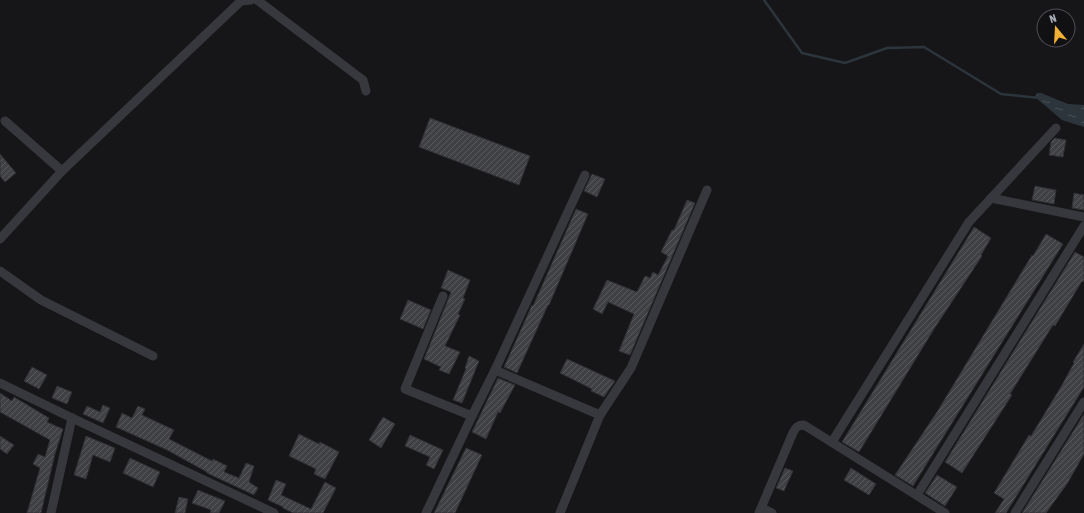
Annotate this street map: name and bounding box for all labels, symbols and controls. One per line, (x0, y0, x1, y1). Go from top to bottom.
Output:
north arrow (1036, 8, 1076, 48)
text: N (1048, 12, 1058, 25)

